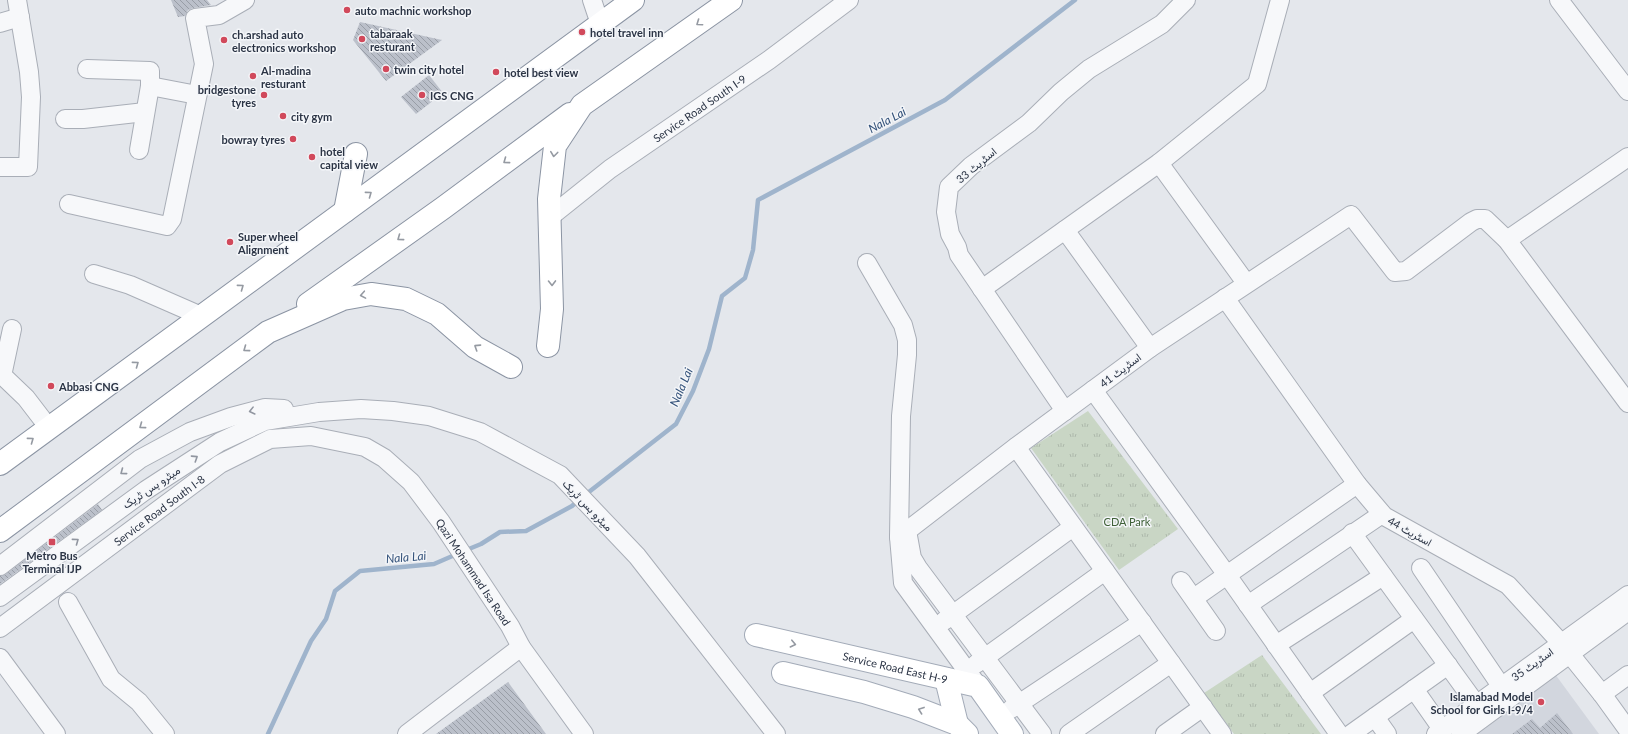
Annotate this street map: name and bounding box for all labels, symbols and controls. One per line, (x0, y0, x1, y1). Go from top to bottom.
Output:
place label: auto machnic workshop (355, 4, 472, 17)
marker: auto machnic workshop (342, 5, 352, 15)
one-way arrow (696, 18, 703, 25)
place label: hotel travel inn (590, 26, 663, 39)
place label: tabaraak resturant (370, 27, 416, 53)
marker: hotel travel inn (577, 27, 587, 37)
place label: ch.arshad auto electronics workshop (232, 28, 336, 54)
marker: tabaraak resturant (357, 34, 367, 44)
marker: ch.arshad auto electronics workshop (219, 35, 229, 45)
place label: twin city hotel (394, 63, 464, 76)
place label: Al-madina resturant (260, 64, 311, 90)
marker: twin city hotel (381, 64, 391, 74)
place label: hotel best view (504, 66, 579, 79)
marker: hotel best view (491, 67, 501, 77)
marker: Al-madina resturant (248, 71, 258, 81)
street label: Service Road South I-9 (650, 71, 748, 144)
place label: bridgestone tyres (198, 83, 256, 109)
place label: IGS CNG (430, 89, 474, 102)
marker: bridgestone tyres (259, 90, 269, 100)
marker: IGS CNG (417, 90, 427, 100)
water label: Nala Lai (866, 104, 909, 136)
place label: city gym (291, 110, 332, 123)
marker: city gym (278, 111, 288, 121)
place label: bowray tyres (222, 133, 285, 146)
marker: bowray tyres (288, 134, 298, 144)
street label: اسٹریٹ 33 (953, 144, 999, 186)
place label: hotel capital view (320, 145, 378, 171)
one-way arrow (550, 151, 559, 157)
marker: hotel capital view (307, 152, 317, 162)
one-way arrow (503, 157, 510, 164)
one-way arrow (364, 191, 371, 198)
place label: Super wheel Alignment (237, 230, 298, 256)
one-way arrow (398, 233, 405, 240)
marker: Super wheel Alignment (225, 237, 235, 247)
one-way arrow (547, 280, 556, 286)
one-way arrow (237, 285, 244, 292)
one-way arrow (360, 290, 366, 299)
one-way arrow (244, 344, 251, 351)
one-way arrow (474, 345, 481, 352)
street label: اسٹریٹ 41 (1097, 350, 1144, 391)
one-way arrow (132, 362, 139, 369)
water label: Nala Lai (666, 365, 696, 409)
place label: Abbasi CNG (58, 380, 119, 393)
marker: Abbasi CNG (46, 381, 56, 391)
one-way arrow (249, 407, 256, 415)
one-way arrow (139, 421, 146, 428)
one-way arrow (27, 438, 34, 445)
one-way arrow (190, 456, 197, 463)
street label: میٹرو بس ٹریک (120, 463, 183, 512)
one-way arrow (120, 467, 127, 475)
street label: Service Road South I-8 (111, 472, 207, 548)
street label: میٹرو بس ٹریک (560, 477, 616, 534)
street label: اسٹریٹ 44 (1385, 514, 1434, 549)
park label: CDA Park (1104, 515, 1151, 528)
street label: Qazi Mohammad Isa Road (434, 516, 514, 627)
marker: Metro Bus Terminal IJP (47, 537, 57, 547)
one-way arrow (72, 538, 79, 545)
water label: Nala Lai (385, 548, 427, 566)
place label: Metro Bus Terminal IJP (22, 549, 82, 575)
one-way arrow (790, 639, 797, 647)
street label: اسٹریٹ 35 (1509, 645, 1556, 684)
street label: Service Road East H-9 (842, 649, 949, 685)
place label: Islamabad Model School for Girls I-9/4 (1430, 690, 1534, 716)
marker: Islamabad Model School for Girls I-9/4 (1536, 697, 1546, 707)
one-way arrow (918, 706, 925, 714)

